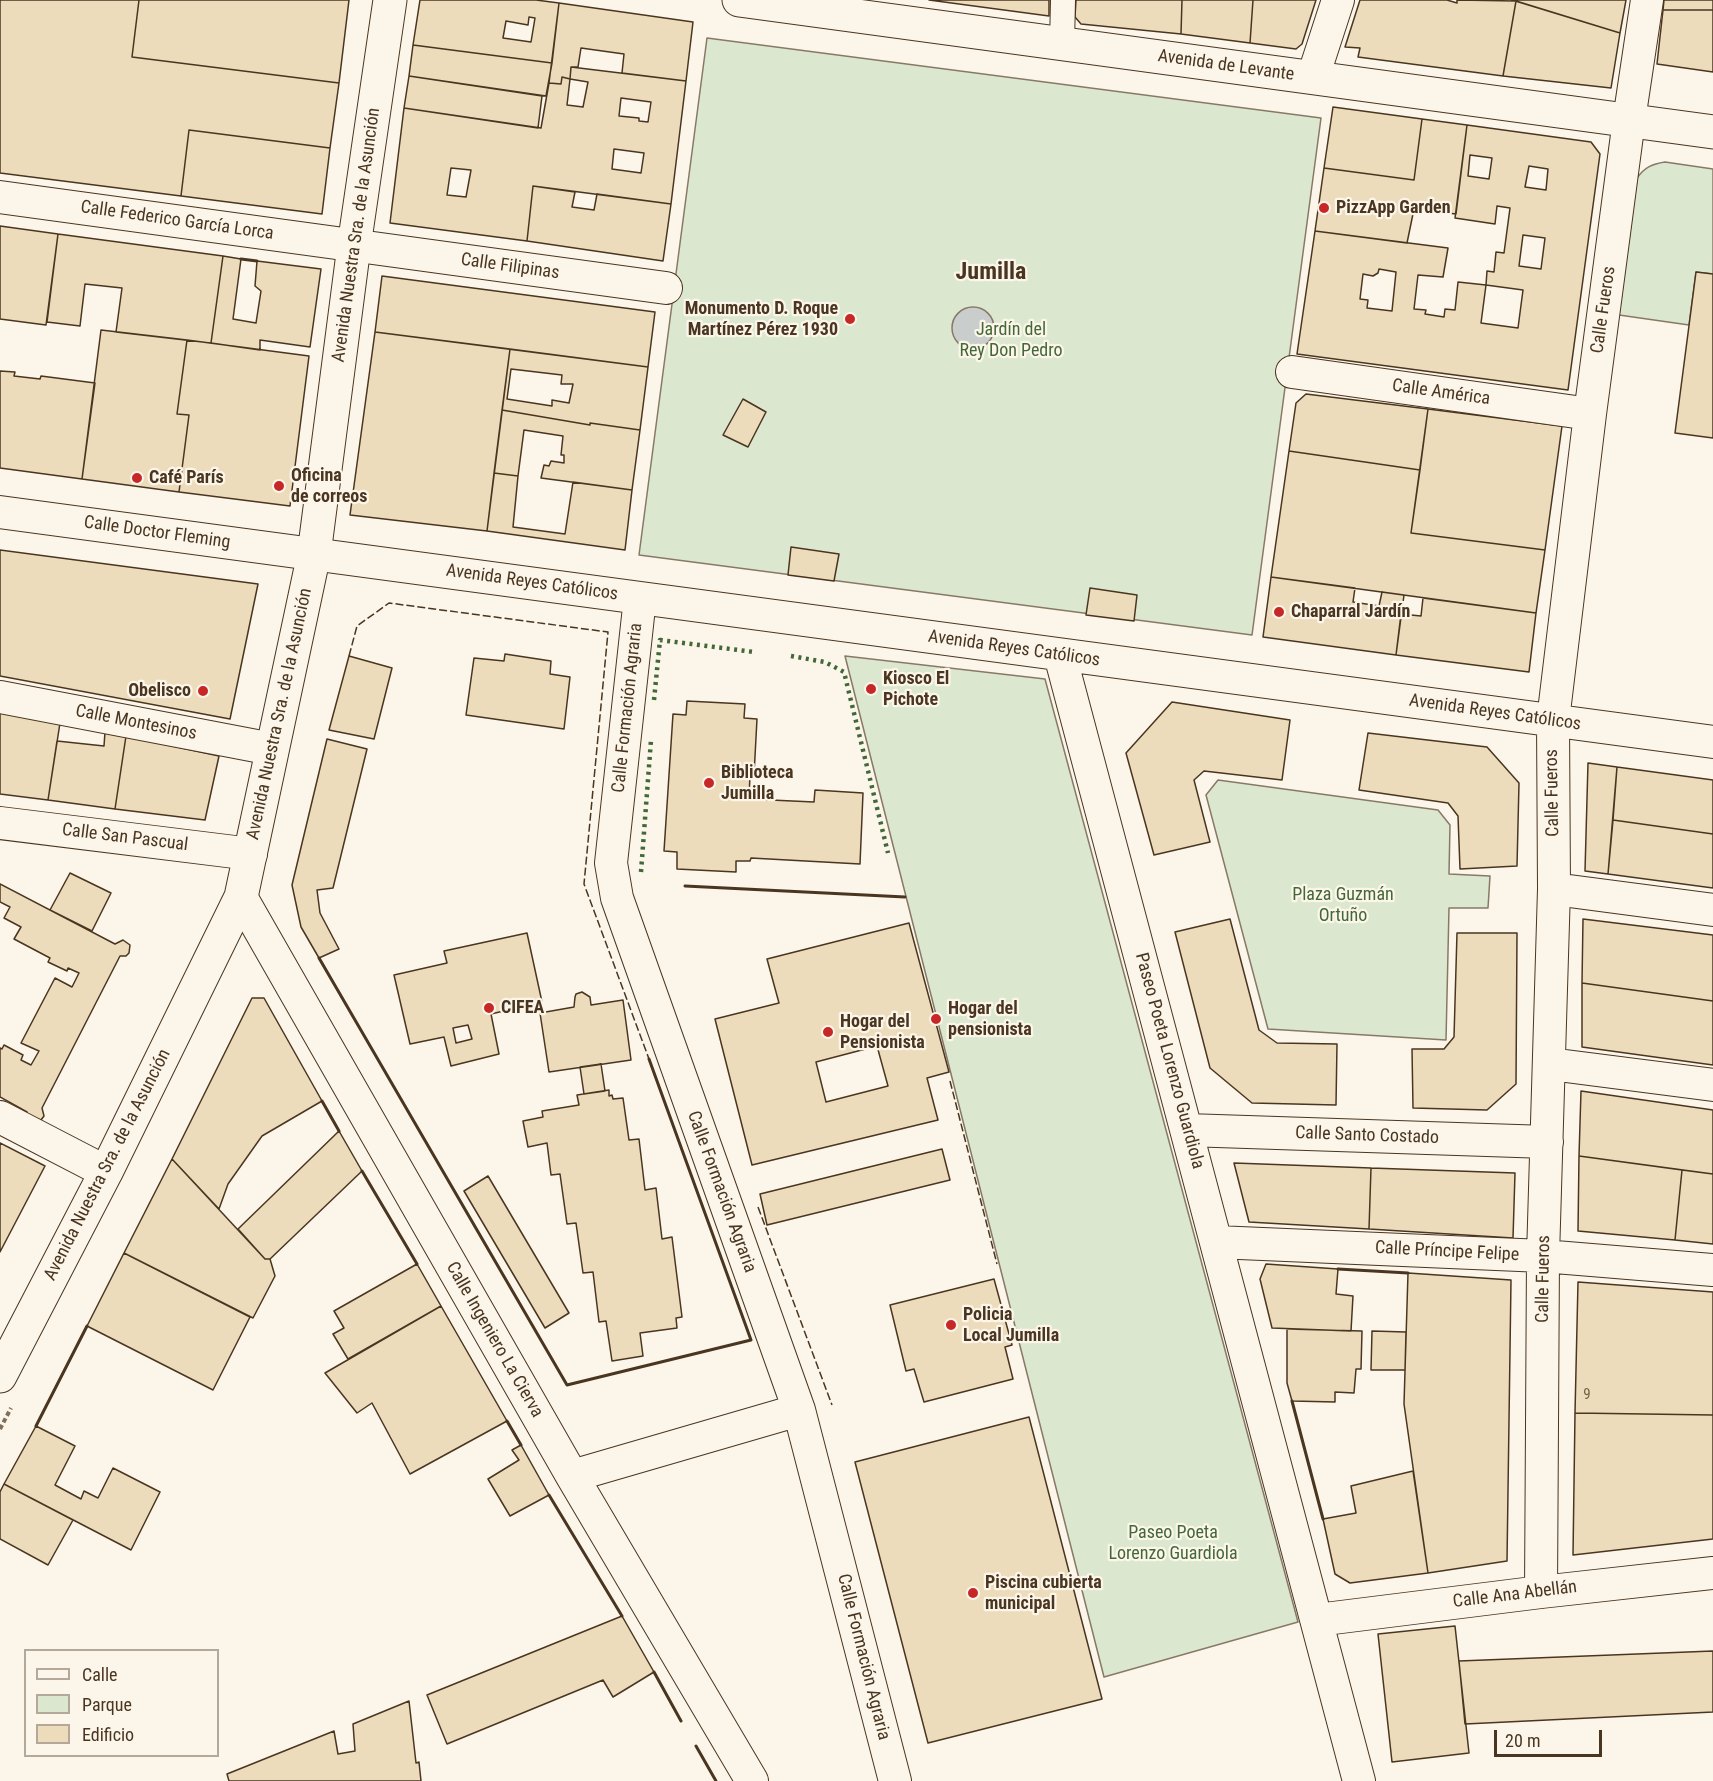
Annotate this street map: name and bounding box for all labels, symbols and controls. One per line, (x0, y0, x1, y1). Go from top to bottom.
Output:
street label: Avenida de Levante (1156, 46, 1296, 86)
street label: Avenida Nuestra Sra. de la Asunción (328, 106, 386, 364)
street label: Calle Federico García Lorca (79, 197, 275, 245)
place label: PizzApp Garden (1336, 197, 1451, 219)
marker: PizzApp Garden (1317, 201, 1331, 215)
street label: Calle Filipinas (459, 249, 561, 285)
district label: Jumilla (956, 259, 1026, 287)
street label: Calle Fueros (1587, 265, 1621, 355)
place label: Monumento D. Roque Martínez Pérez 1930 (685, 298, 838, 340)
marker: Monumento D. Roque Martínez Pérez 1930 (843, 312, 857, 326)
park label: Jardín del Rey Don Pedro (959, 319, 1063, 362)
street label: Calle América (1391, 375, 1491, 411)
place label: Oficina de correos (291, 465, 367, 508)
place label: Café París (149, 467, 224, 489)
marker: Café París (130, 471, 144, 485)
marker: Oficina de correos (272, 479, 286, 493)
street label: Calle Doctor Fleming (82, 512, 232, 554)
street label: Avenida Reyes Católicos (445, 560, 619, 606)
street label: Avenida Nuestra Sra. de la Asunción (243, 586, 317, 842)
place label: Chaparral Jardín (1291, 601, 1410, 623)
marker: Chaparral Jardín (1272, 605, 1286, 619)
street label: Calle Formación Agraria (608, 622, 648, 794)
street label: Avenida Reyes Católicos (927, 626, 1101, 672)
place label: Kiosco El Pichote (883, 668, 949, 710)
place label: Obelisco (128, 680, 191, 702)
marker: Kiosco El Pichote (864, 682, 878, 696)
marker: Obelisco (196, 684, 210, 698)
street label: Avenida Reyes Católicos (1408, 690, 1582, 736)
street label: Calle Montesinos (74, 701, 198, 745)
street label: Calle Fueros (1541, 749, 1565, 837)
place label: Biblioteca Jumilla (721, 762, 793, 804)
marker: Biblioteca Jumilla (702, 776, 716, 790)
street label: Calle San Pascual (61, 820, 189, 856)
park label: Plaza Guzmán Ortuño (1292, 884, 1394, 926)
street label: Paseo Poeta Lorenzo Guardiola (1130, 951, 1208, 1171)
place label: CIFEA (501, 997, 544, 1019)
place label: Hogar del pensionista (948, 998, 1032, 1040)
marker: CIFEA (482, 1001, 496, 1015)
place label: Hogar del Pensionista (840, 1011, 925, 1054)
marker: Hogar del pensionista (929, 1012, 943, 1026)
marker: Hogar del Pensionista (821, 1025, 835, 1039)
street label: Avenida Nuestra Sra. de la Asunción (40, 1046, 176, 1284)
street label: Calle Formación Agraria (682, 1108, 760, 1276)
street label: Calle Santo Costado (1295, 1123, 1439, 1149)
street label: Calle Fueros (1532, 1235, 1556, 1323)
street label: Calle Príncipe Felipe (1374, 1237, 1520, 1267)
street label: Calle Ingeniero La Cierva (441, 1258, 547, 1422)
place label: Policia Local Jumilla (963, 1304, 1059, 1346)
marker: Policia Local Jumilla (944, 1318, 958, 1332)
house number: 9 (1583, 1386, 1591, 1404)
park label: Paseo Poeta Lorenzo Guardiola (1108, 1522, 1238, 1564)
street label: Calle Formación Agraria (832, 1572, 894, 1742)
place label: Piscina cubierta municipal (985, 1572, 1102, 1614)
street label: Calle Ana Abellán (1452, 1577, 1578, 1613)
marker: Piscina cubierta municipal (966, 1586, 980, 1600)
legend (24, 1649, 219, 1757)
text: Calle (82, 1664, 118, 1685)
text: Parque (82, 1694, 132, 1715)
scale bar (1497, 1718, 1605, 1756)
text: Edificio (82, 1724, 134, 1745)
text: 20 m (1505, 1730, 1540, 1751)

